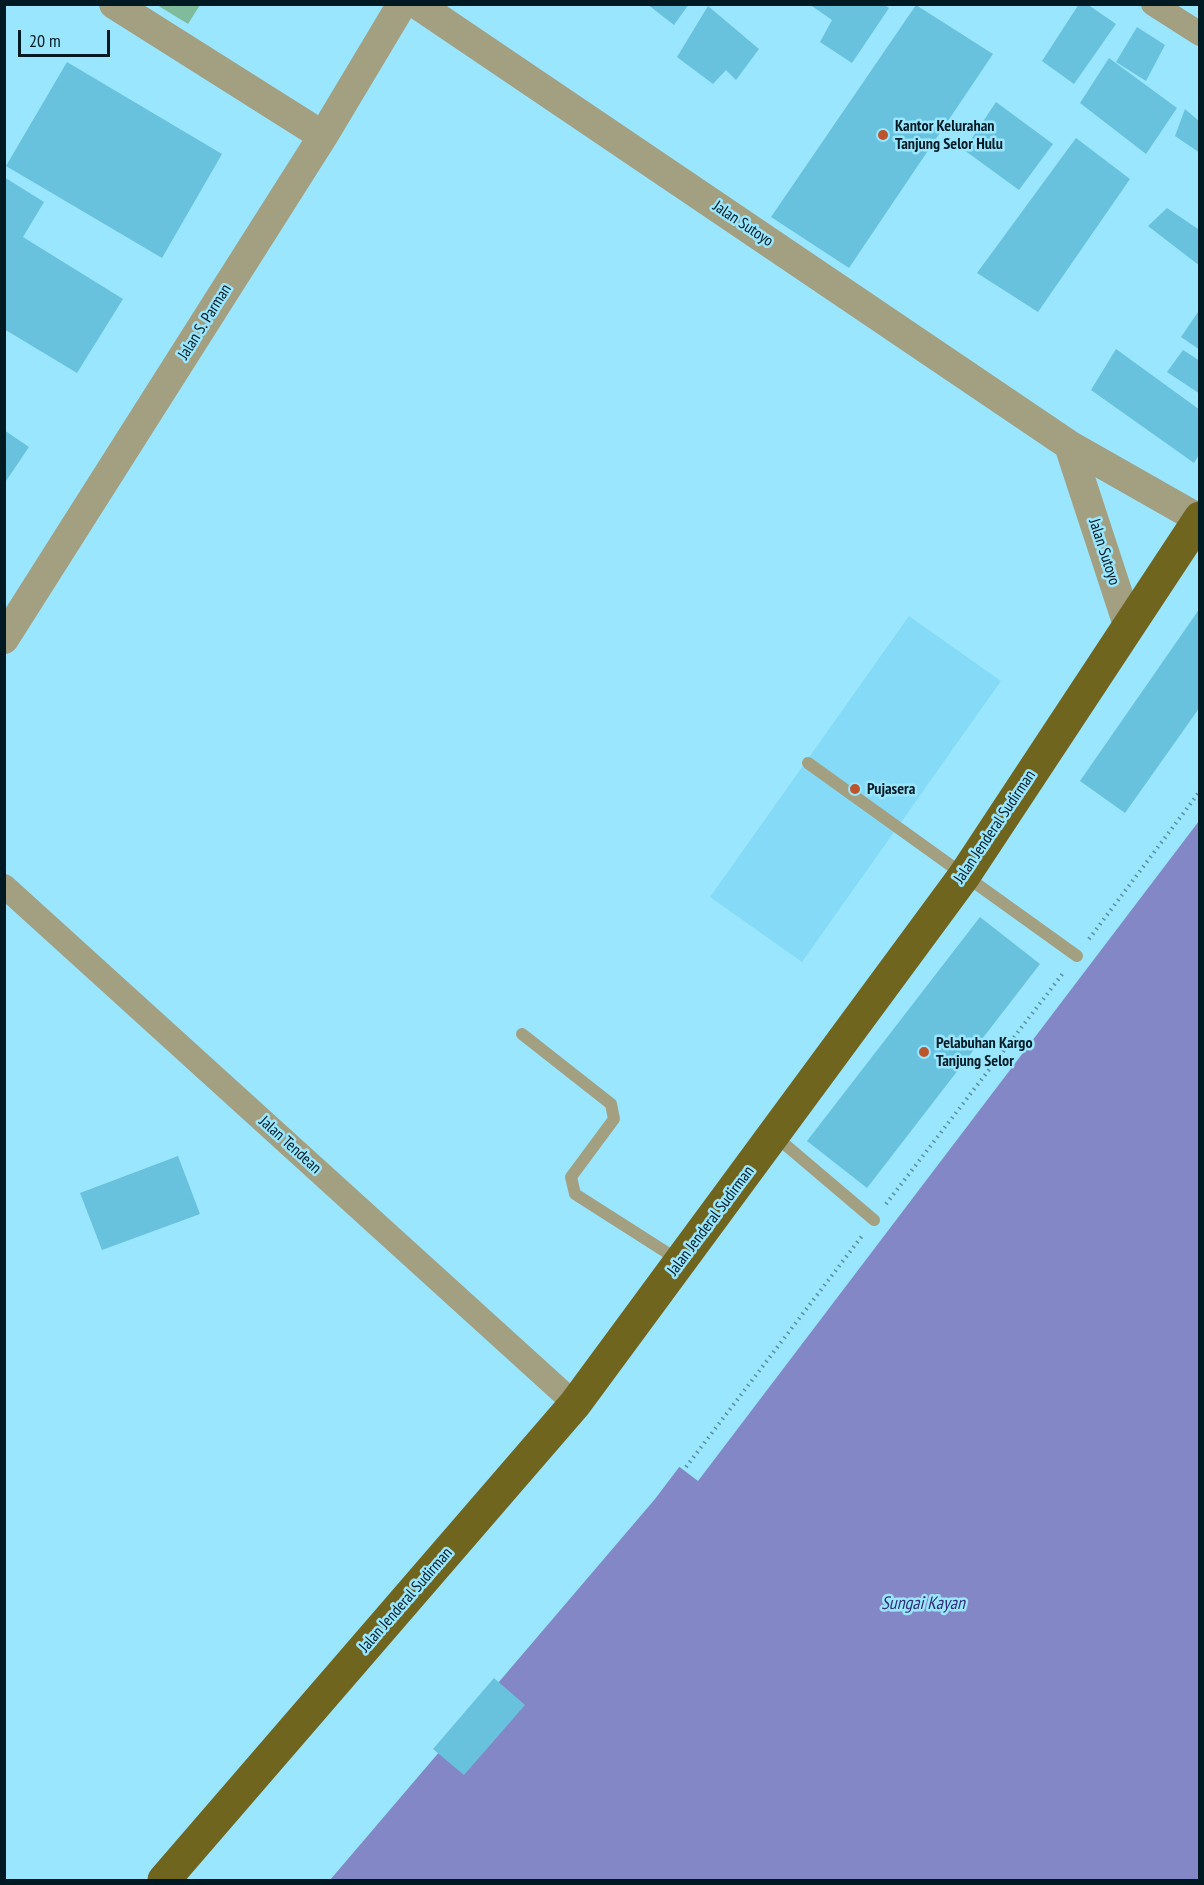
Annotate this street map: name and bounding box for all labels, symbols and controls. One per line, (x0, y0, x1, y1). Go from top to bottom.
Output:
scale bar (21, 18, 112, 56)
text: 20 m (29, 29, 61, 52)
place label: Kantor Kelurahan Tanjung Selor Hulu (895, 116, 1003, 154)
marker: Kantor Kelurahan Tanjung Selor Hulu (876, 128, 890, 142)
street label: Jalan Sutoyo (709, 197, 777, 251)
street label: Jalan S. Parman (174, 281, 236, 363)
street label: Jalan Sutoyo (1084, 516, 1124, 588)
street label: Jalan Jenderal Sudirman (950, 767, 1040, 887)
place label: Pujasera (867, 779, 915, 799)
marker: Pujasera (848, 782, 862, 796)
place label: Pelabuhan Kargo Tanjung Selor (936, 1033, 1033, 1071)
marker: Pelabuhan Kargo Tanjung Selor (917, 1045, 931, 1059)
street label: Jalan Tendean (255, 1112, 325, 1178)
street label: Jalan Jenderal Sudirman (664, 1162, 758, 1280)
street label: Jalan Jenderal Sudirman (355, 1544, 457, 1656)
water label: Sungai Kayan (881, 1593, 965, 1615)

